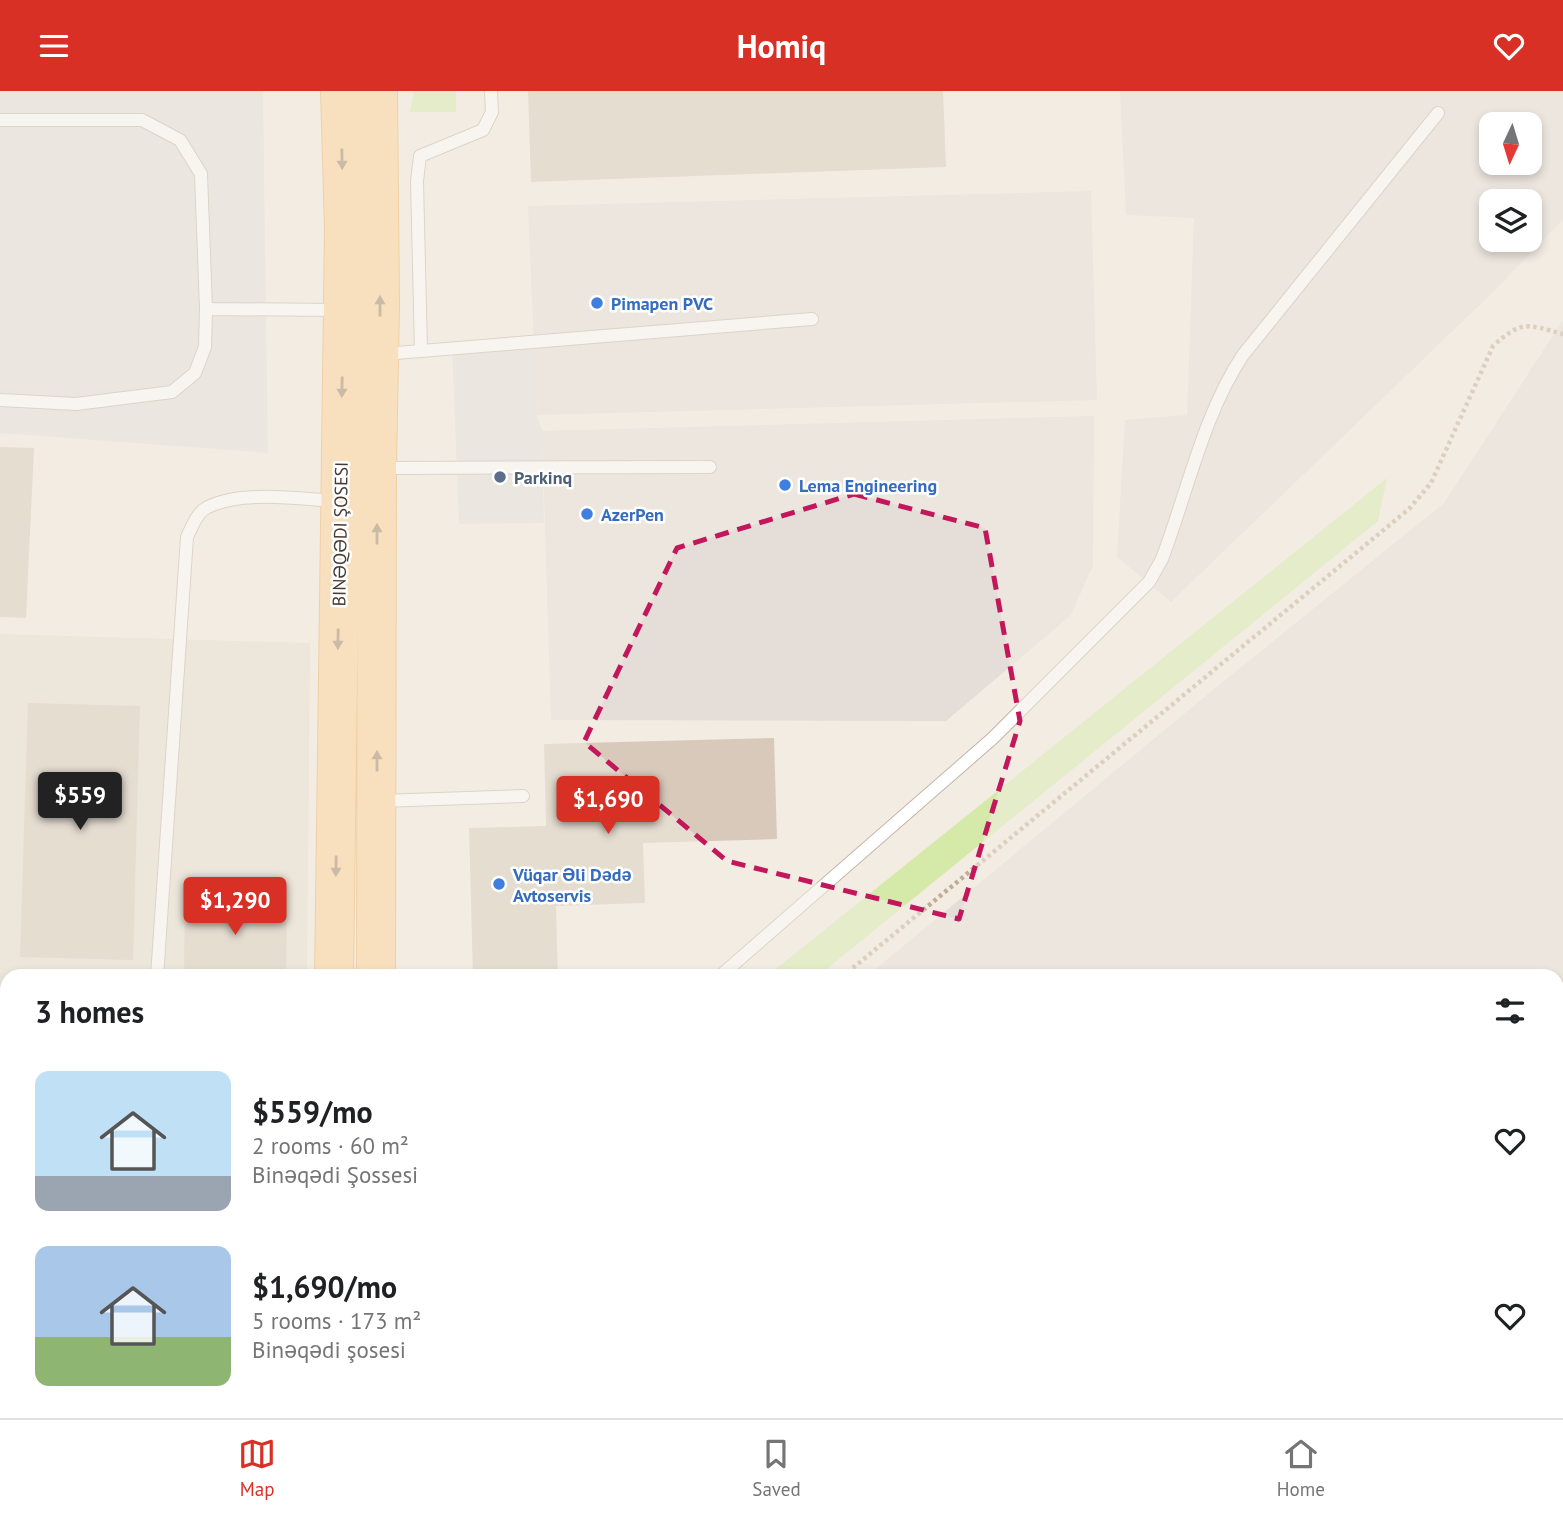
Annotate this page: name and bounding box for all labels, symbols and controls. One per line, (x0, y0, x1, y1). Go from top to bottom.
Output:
text: Homiq (737, 25, 826, 67)
icon: menu (35, 27, 73, 65)
icon: heart (1490, 27, 1528, 65)
north arrow (1479, 112, 1542, 175)
map controls (1479, 112, 1542, 252)
one-way arrow (336, 148, 348, 170)
button: layers (1479, 189, 1542, 252)
place label: Pimapen PVC (611, 292, 713, 315)
one-way arrow (374, 295, 386, 317)
marker: Pimapen PVC (589, 295, 605, 311)
one-way arrow (336, 376, 348, 398)
street label: BINƏQƏDI ŞOSESI (327, 461, 353, 607)
place label: Parkinq (514, 466, 572, 489)
marker: Parkinq (492, 469, 508, 485)
place label: Lema Engineering (799, 474, 937, 497)
marker: Lema Engineering (777, 477, 793, 493)
place label: AzerPen (601, 503, 664, 526)
marker: AzerPen (579, 506, 595, 522)
one-way arrow (371, 523, 383, 545)
one-way arrow (333, 628, 344, 650)
one-way arrow (371, 750, 383, 772)
pin: $559 (39, 773, 121, 832)
pin: $1,690 (551, 777, 665, 836)
text: $559 (54, 780, 106, 809)
text: $1,690 (572, 784, 644, 813)
one-way arrow (330, 855, 342, 877)
place label: Vüqar Əli Dədə Avtoservis (512, 863, 631, 907)
marker: Vüqar Əli Dədə Avtoservis (491, 876, 507, 892)
pin: $1,290 (178, 877, 292, 937)
text: $1,290 (199, 885, 271, 914)
text: 3 homes (35, 992, 144, 1031)
icon: filters (1491, 992, 1529, 1030)
text: $559/mo (252, 1092, 373, 1131)
icon: home (91, 1099, 175, 1183)
icon: heart (1491, 1122, 1529, 1160)
text: 2 rooms · 60 m² (252, 1131, 409, 1160)
text: Binəqədi Şossesi (252, 1160, 418, 1189)
text: $1,690/mo (252, 1267, 397, 1306)
icon: home (91, 1274, 175, 1358)
icon: heart (1491, 1297, 1529, 1335)
text: 5 rooms · 173 m² (252, 1306, 421, 1335)
text: Binəqədi şosesi (252, 1335, 406, 1364)
tab: Map (238, 1435, 276, 1501)
tab: Saved (752, 1435, 801, 1501)
tab: Home (1277, 1435, 1325, 1501)

